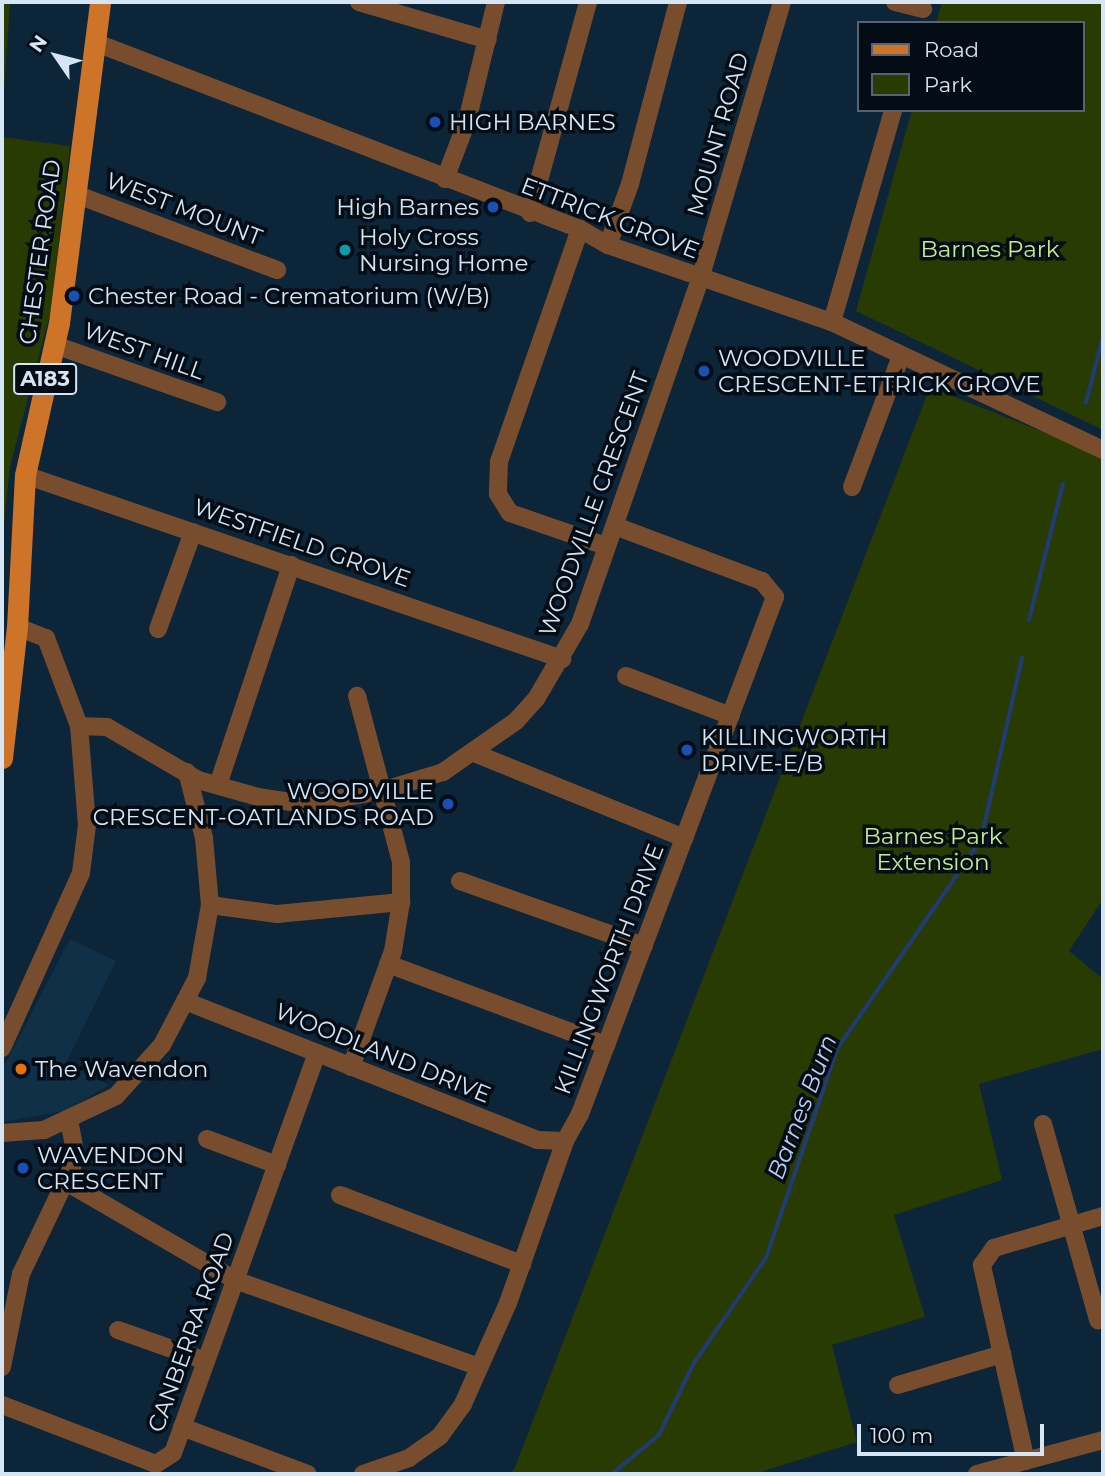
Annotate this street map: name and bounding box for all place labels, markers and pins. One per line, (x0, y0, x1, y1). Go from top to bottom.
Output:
place label: HIGH BARNES (449, 108, 616, 136)
marker: HIGH BARNES (427, 114, 443, 130)
place label: High Barnes (336, 193, 479, 221)
marker: High Barnes (485, 199, 501, 215)
place label: Holy Cross Nursing Home (359, 223, 528, 277)
marker: Holy Cross Nursing Home (337, 242, 353, 258)
place label: Chester Road - Crematorium (W/B) (88, 282, 490, 310)
marker: Chester Road - Crematorium (W/B) (66, 288, 82, 304)
place label: WOODVILLE CRESCENT-ETTRICK GROVE (718, 344, 1041, 398)
marker: WOODVILLE CRESCENT-ETTRICK GROVE (696, 363, 712, 379)
place label: KILLINGWORTH DRIVE-E/B (701, 723, 887, 777)
marker: KILLINGWORTH DRIVE-E/B (679, 742, 695, 758)
place label: WOODVILLE CRESCENT-OATLANDS ROAD (93, 777, 434, 831)
marker: WOODVILLE CRESCENT-OATLANDS ROAD (440, 796, 456, 812)
place label: The Wavendon (35, 1055, 208, 1083)
marker: The Wavendon (13, 1061, 29, 1077)
place label: WAVENDON CRESCENT (37, 1141, 184, 1195)
marker: WAVENDON CRESCENT (15, 1160, 31, 1176)

